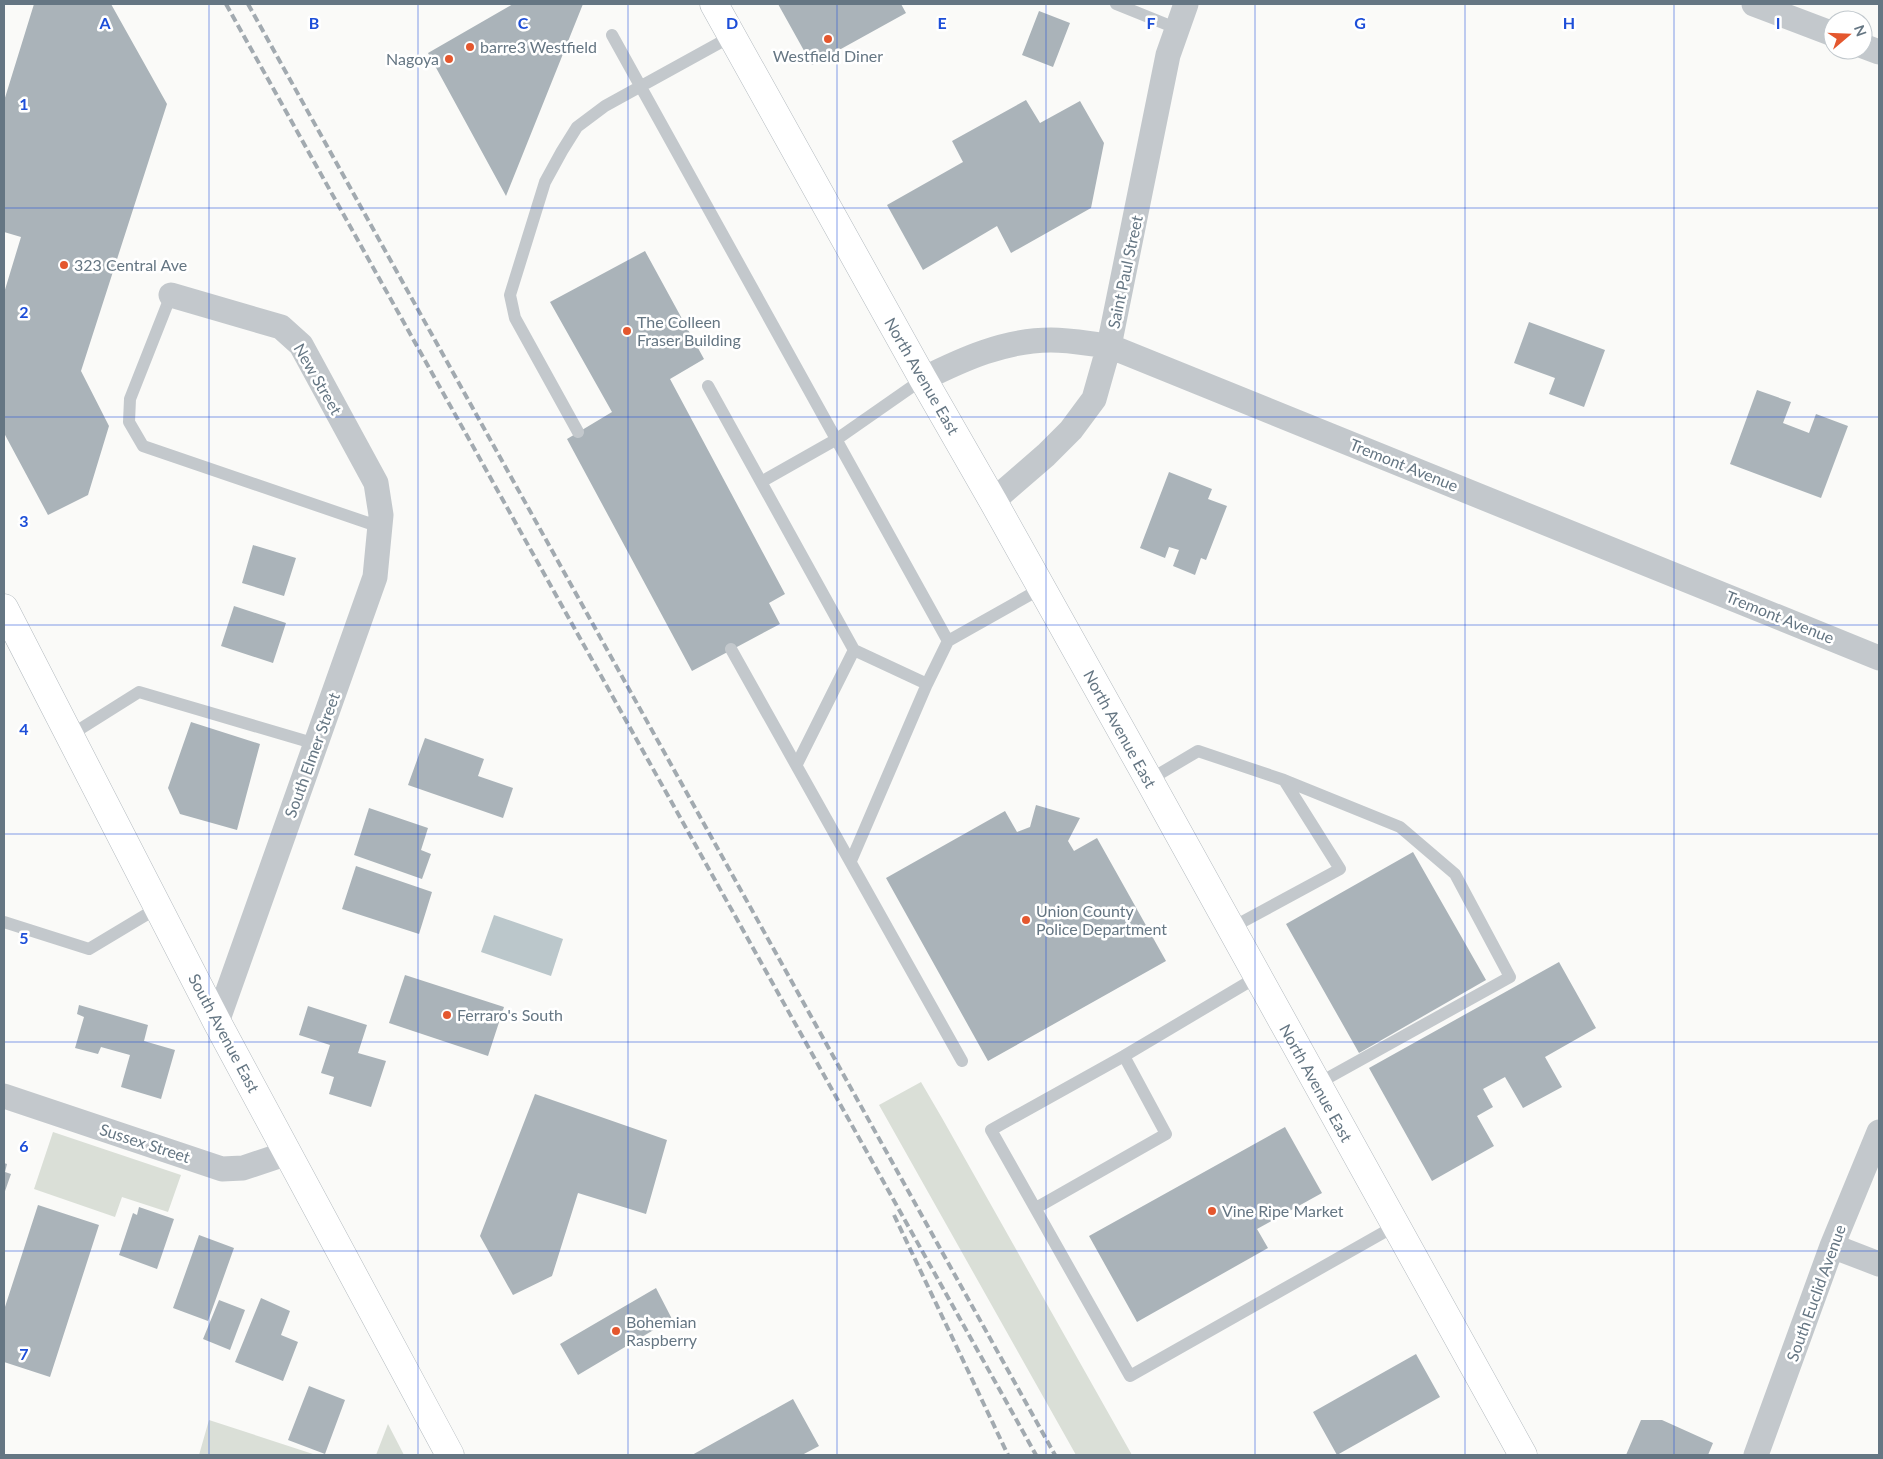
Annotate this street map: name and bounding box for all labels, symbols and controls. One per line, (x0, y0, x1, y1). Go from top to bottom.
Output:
north arrow (1823, 10, 1873, 60)
text: A (98, 13, 111, 32)
text: B (309, 13, 319, 32)
text: C (518, 13, 529, 32)
text: D (726, 13, 738, 32)
text: E (937, 13, 947, 32)
text: F (1146, 13, 1156, 32)
text: G (1354, 13, 1366, 32)
text: H (1563, 13, 1575, 32)
text: I (1776, 13, 1780, 32)
text: N (1851, 23, 1871, 38)
marker: Westfield Diner (822, 33, 834, 45)
place label: barre3 Westfield (480, 37, 597, 56)
marker: barre3 Westfield (464, 41, 476, 53)
place label: Westfield Diner (773, 46, 883, 65)
place label: Nagoya (386, 49, 439, 68)
marker: Nagoya (443, 53, 455, 65)
text: 1 (19, 94, 29, 113)
street label: Saint Paul Street (1103, 213, 1146, 330)
place label: 323 Central Ave (74, 255, 187, 274)
marker: 323 Central Ave (58, 259, 70, 271)
text: 2 (19, 302, 29, 321)
place label: The Colleen Fraser Building (637, 312, 741, 349)
street label: North Avenue East (881, 314, 964, 438)
marker: The Colleen Fraser Building (621, 325, 633, 337)
street label: New Street (291, 340, 346, 418)
street label: Tremont Avenue (1347, 434, 1461, 495)
text: 3 (19, 511, 29, 530)
street label: Tremont Avenue (1723, 586, 1837, 647)
street label: North Avenue East (1080, 666, 1161, 791)
street label: South Elmer Street (280, 689, 343, 820)
text: 4 (19, 719, 29, 738)
place label: Union County Police Department (1036, 901, 1167, 938)
marker: Union County Police Department (1020, 914, 1032, 926)
text: 5 (19, 928, 29, 947)
street label: South Avenue East (185, 970, 264, 1096)
place label: Ferraro's South (457, 1005, 563, 1024)
marker: Ferraro's South (441, 1009, 453, 1021)
street label: North Avenue East (1276, 1020, 1357, 1145)
street label: Sussex Street (98, 1119, 193, 1166)
text: 6 (19, 1136, 29, 1155)
place label: Vine Ripe Market (1222, 1201, 1344, 1220)
marker: Vine Ripe Market (1206, 1205, 1218, 1217)
street label: South Euclid Avenue (1782, 1222, 1849, 1364)
place label: Bohemian Raspberry (626, 1312, 698, 1349)
marker: Bohemian Raspberry (610, 1325, 622, 1337)
text: 7 (19, 1344, 29, 1363)

